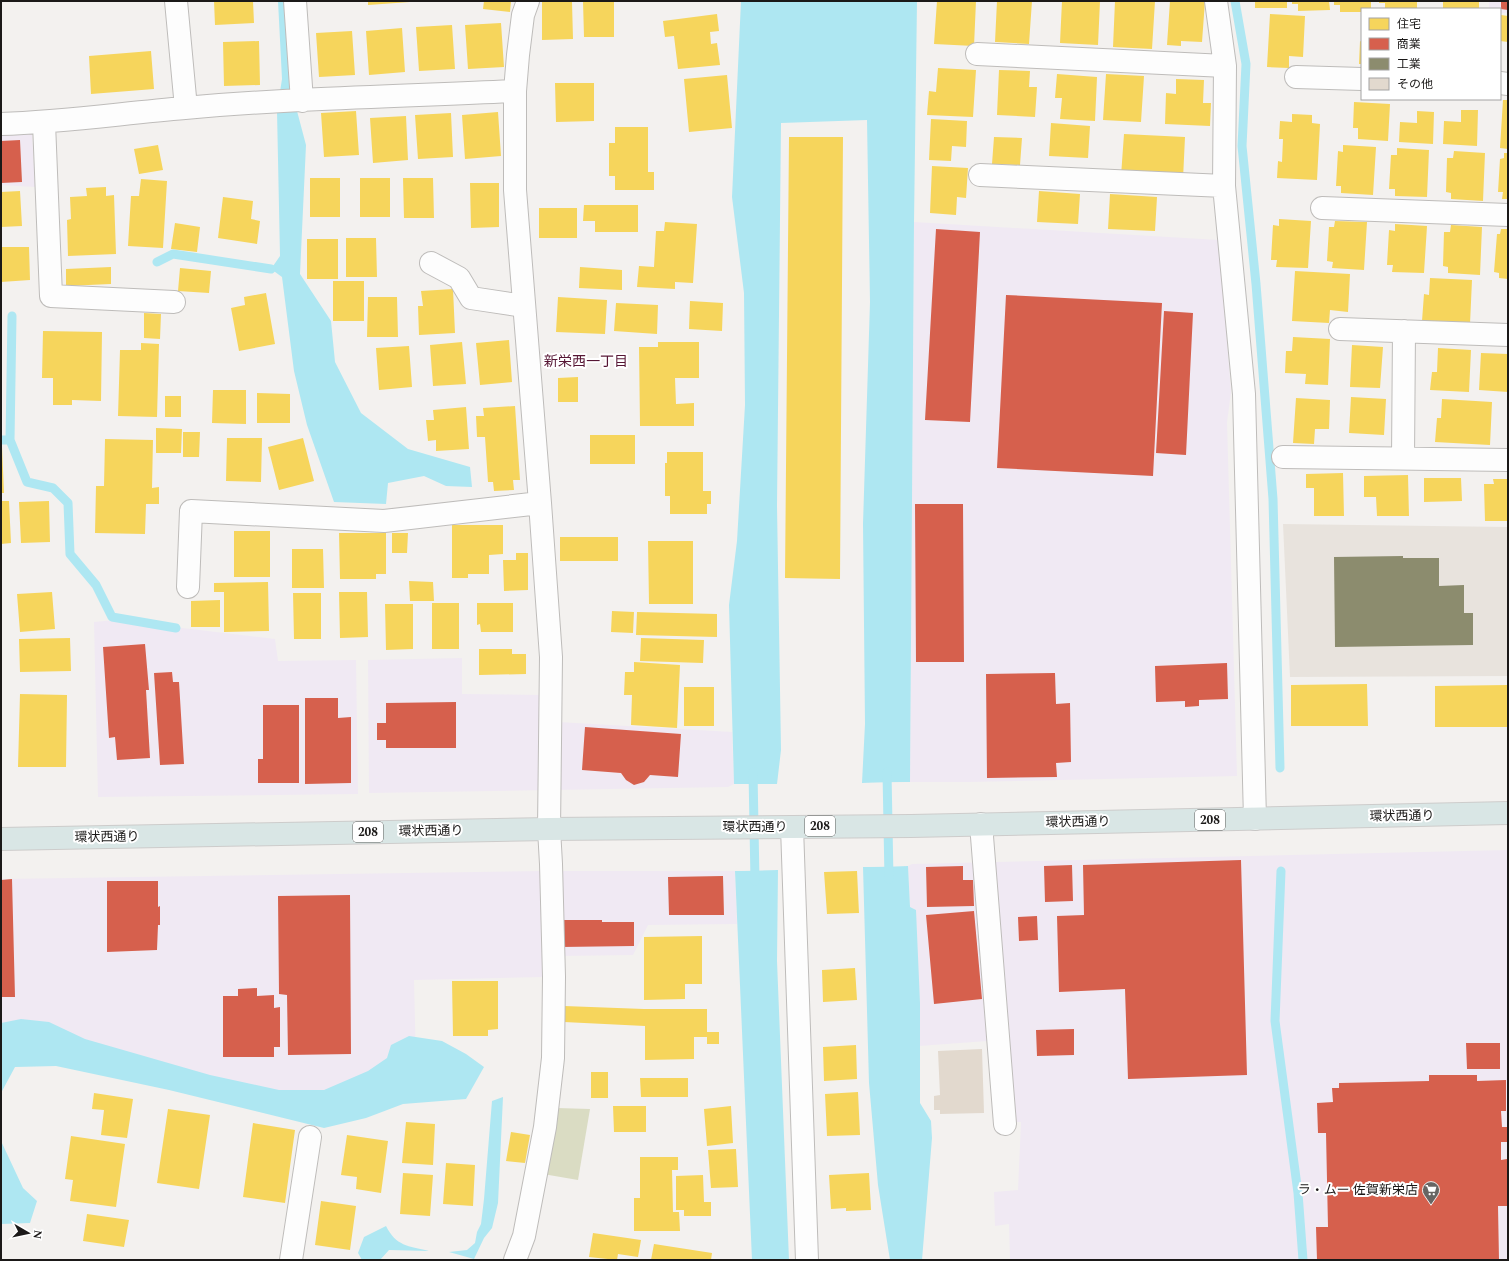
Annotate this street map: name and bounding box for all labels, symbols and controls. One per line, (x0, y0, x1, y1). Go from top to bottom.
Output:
legend (1361, 8, 1501, 100)
text: 住宅 (1397, 15, 1421, 34)
text: 商業 (1397, 35, 1421, 54)
text: 工業 (1397, 55, 1421, 74)
text: その他 (1397, 75, 1433, 94)
district label: 新栄西一丁目 (544, 351, 628, 372)
street label: 環状西通り (1369, 805, 1435, 827)
road number: 208 (1195, 810, 1225, 830)
street label: 環状西通り (1045, 811, 1111, 833)
road number: 208 (805, 816, 835, 836)
street label: 環状西通り (722, 817, 788, 837)
street label: 環状西通り (398, 820, 464, 842)
road number: 208 (353, 822, 383, 842)
street label: 環状西通り (74, 826, 140, 848)
place label: ラ・ムー 佐賀新栄店 (1298, 1180, 1418, 1200)
supermarket icon: ラ・ムー 佐賀新栄店 (1421, 1180, 1441, 1205)
north arrow (8, 1213, 48, 1253)
text: N (28, 1229, 46, 1240)

